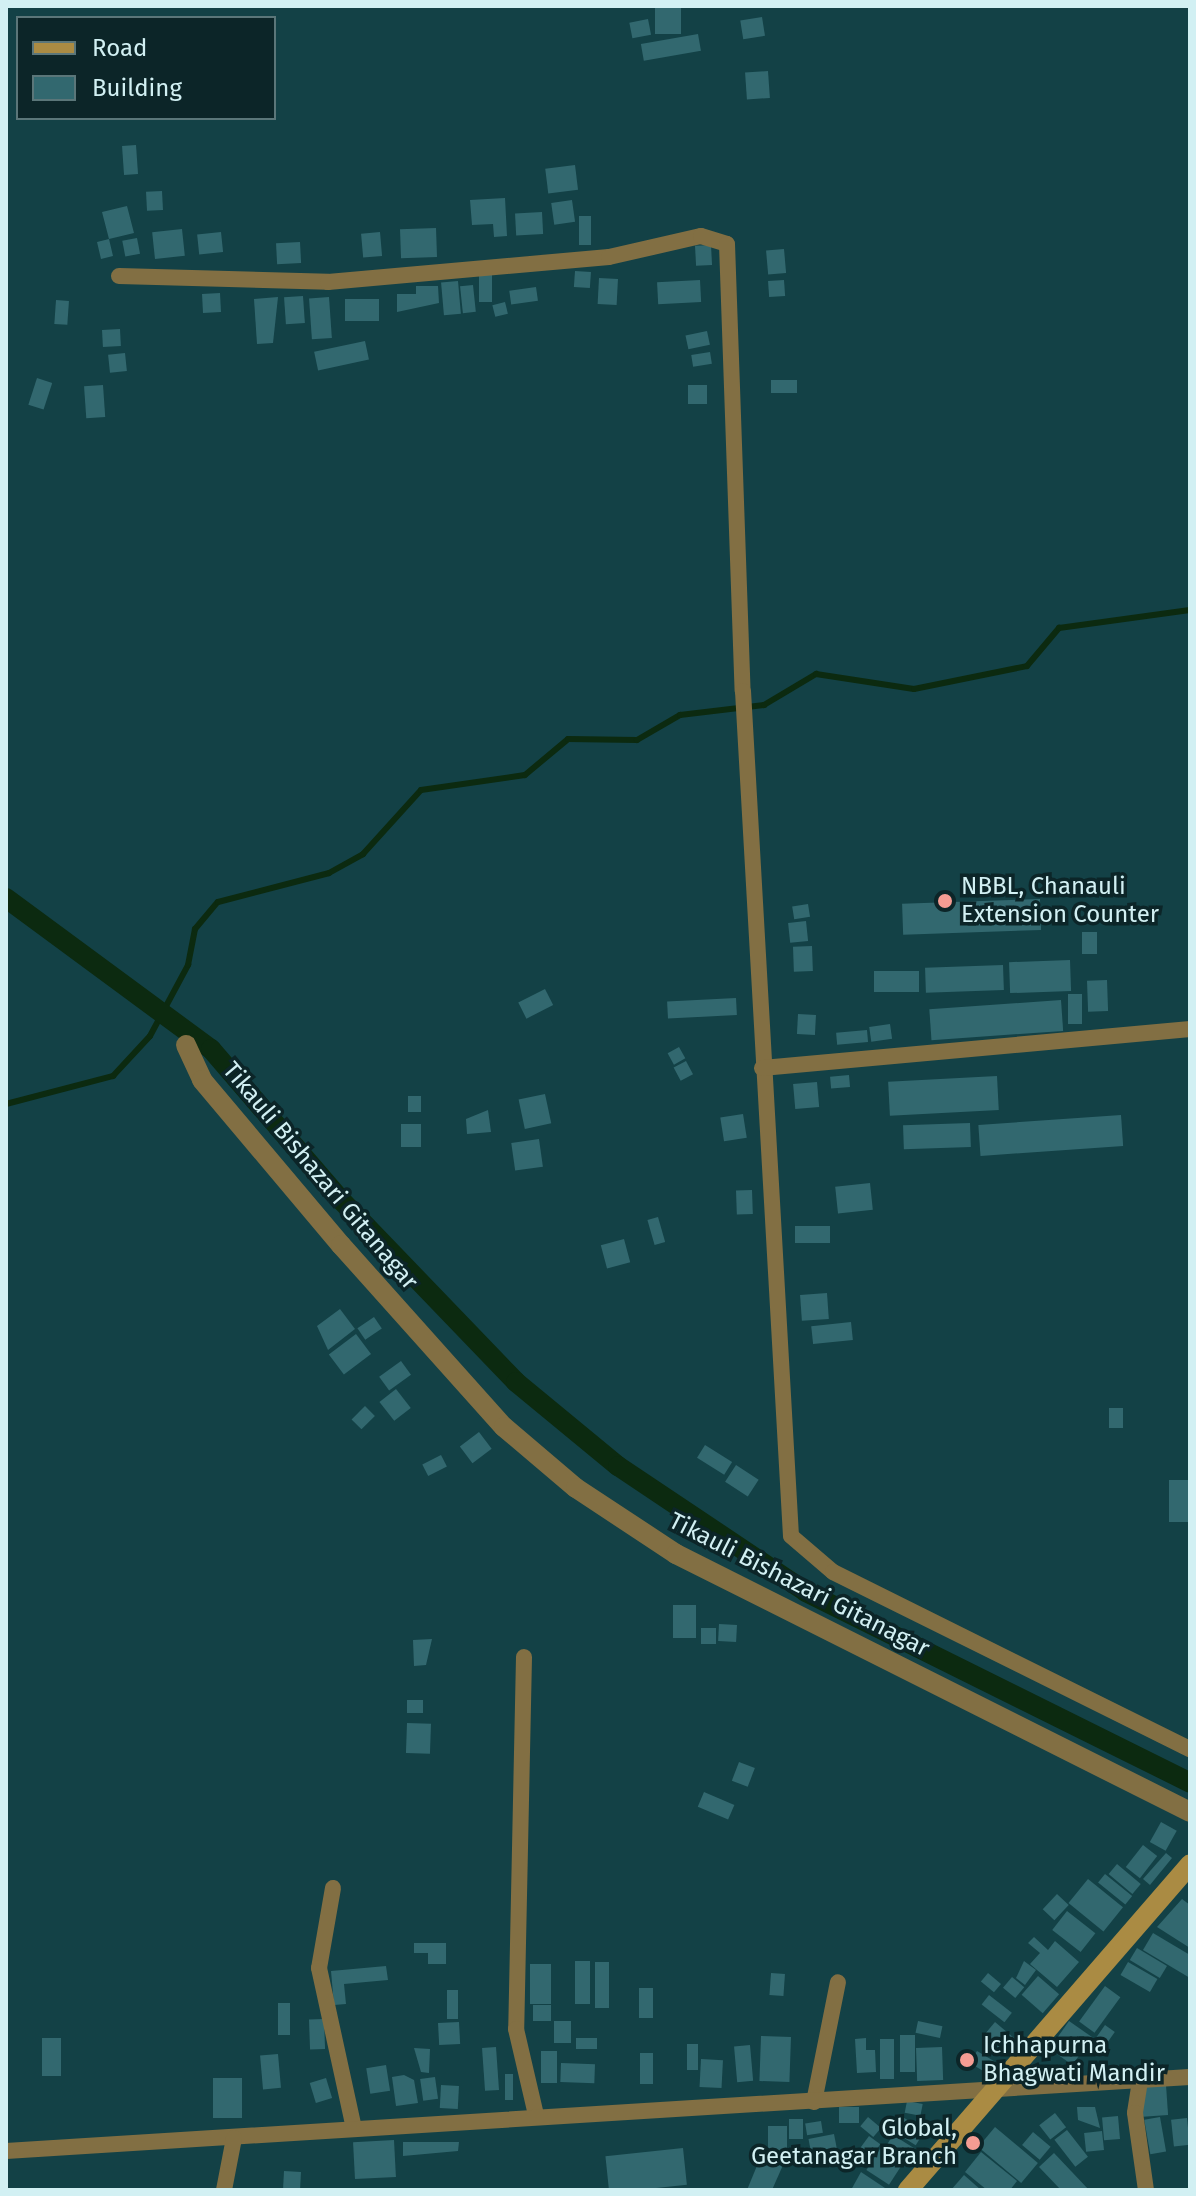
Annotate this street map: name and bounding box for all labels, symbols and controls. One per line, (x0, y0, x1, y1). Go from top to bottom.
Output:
legend (16, 16, 276, 120)
text: Road (92, 34, 147, 62)
text: Building (92, 74, 182, 102)
place label: NBBL, Chanauli Extension Counter (961, 873, 1159, 929)
marker: NBBL, Chanauli Extension Counter (936, 892, 954, 910)
street label: Tikauli Bishazari Gitanagar (216, 1056, 424, 1296)
street label: Tikauli Bishazari Gitanagar (664, 1507, 934, 1663)
place label: Ichhapurna Bhagwati Mandir (983, 2032, 1165, 2088)
marker: Ichhapurna Bhagwati Mandir (958, 2051, 976, 2069)
place label: Global, Geetanagar Branch (751, 2115, 957, 2171)
marker: Global, Geetanagar Branch (964, 2134, 982, 2152)

